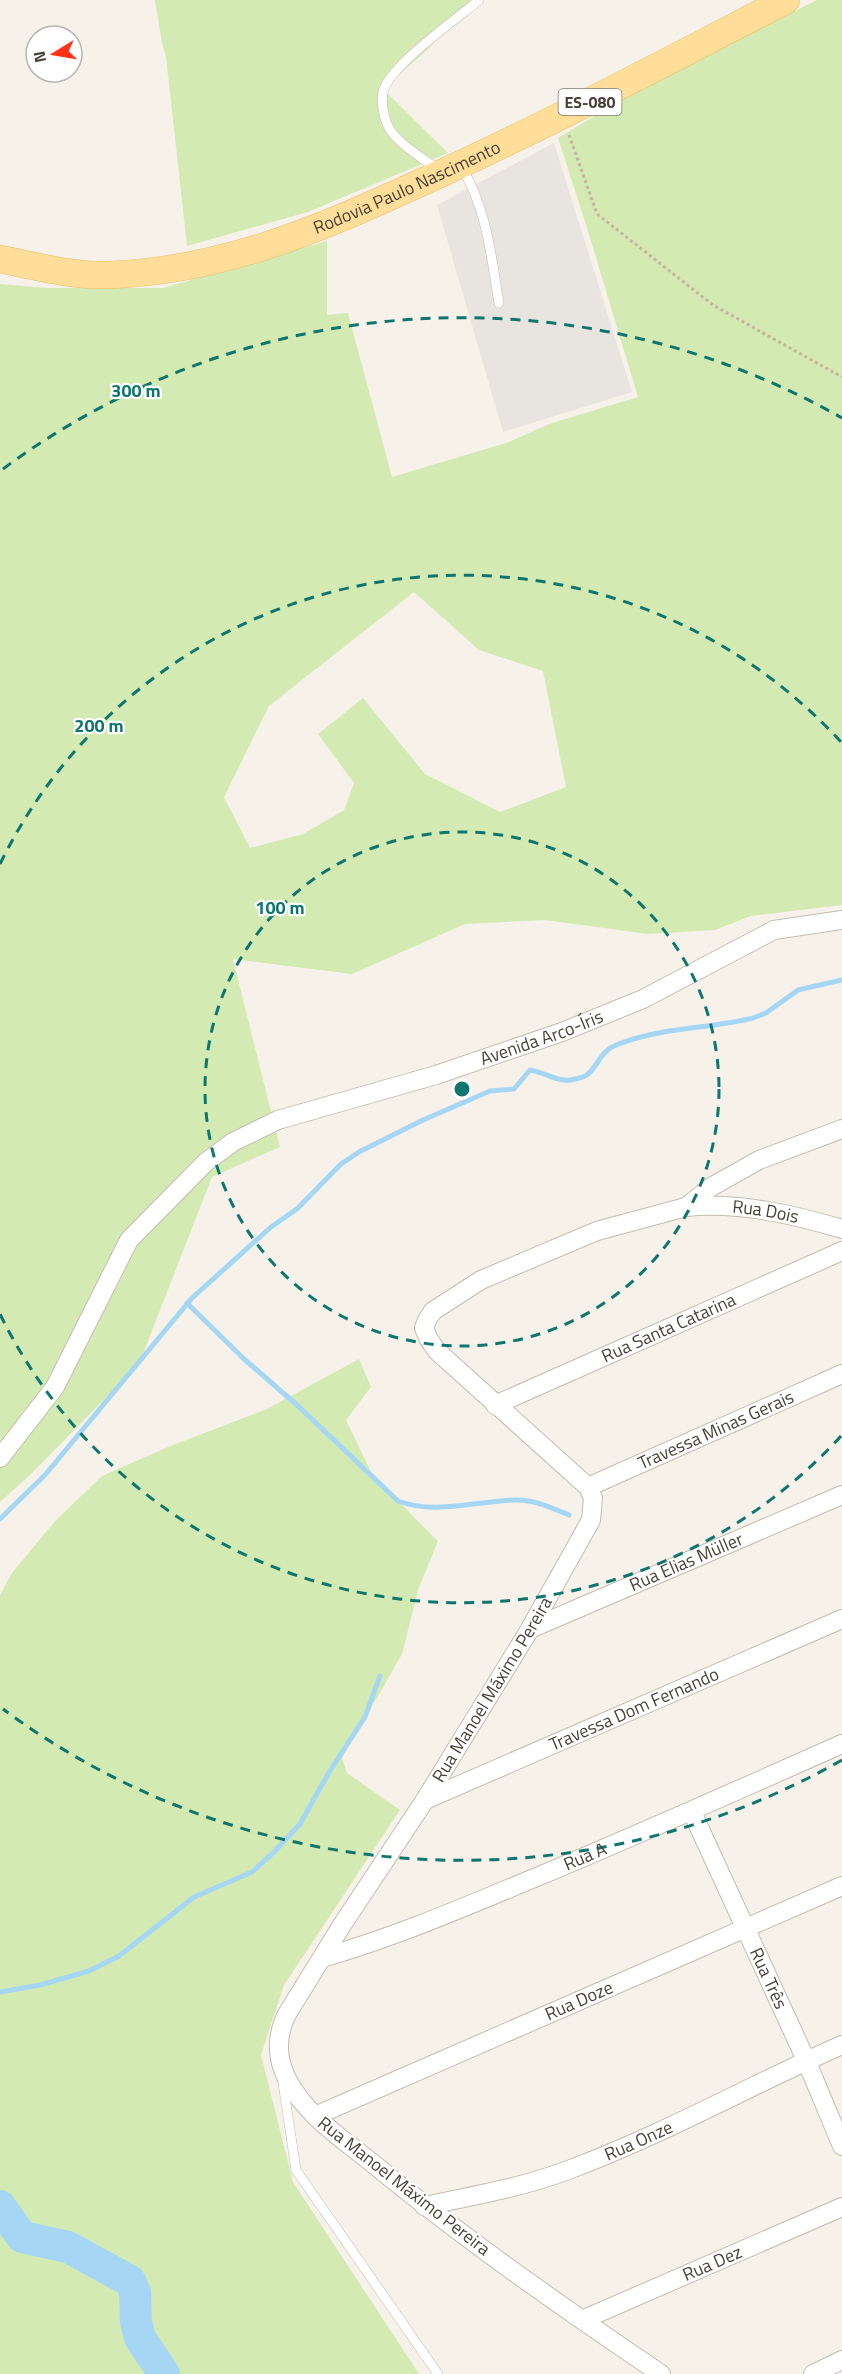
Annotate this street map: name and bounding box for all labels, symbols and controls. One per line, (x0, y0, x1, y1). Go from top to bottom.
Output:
north arrow (24, 24, 84, 84)
text: N (26, 49, 52, 65)
road number: ES-080 (558, 89, 622, 115)
street label: Rodovia Paulo Nascimento (309, 133, 505, 241)
text: 300 m (111, 377, 161, 404)
text: 200 m (74, 712, 124, 739)
text: 100 m (255, 894, 305, 921)
street label: Avenida Arco-Íris (476, 1003, 607, 1072)
centre of rings (452, 1079, 472, 1099)
street label: Rua Dois (731, 1193, 802, 1230)
street label: Rua Santa Catarina (597, 1286, 740, 1369)
street label: Travessa Minas Gerais (633, 1383, 798, 1476)
street label: Rua Elias Müller (625, 1525, 747, 1598)
street label: Rua Manoel Máximo Pereira (425, 1591, 559, 1787)
street label: Travessa Dom Fernando (545, 1660, 723, 1757)
street label: Rua A (559, 1835, 611, 1877)
street label: Rua Três (743, 1943, 795, 2013)
street label: Rua Doze (540, 1974, 617, 2027)
street label: Rua Manoel Máximo Pereira (312, 2109, 496, 2262)
street label: Rua Onze (600, 2113, 677, 2167)
street label: Rua Dez (678, 2238, 746, 2288)

